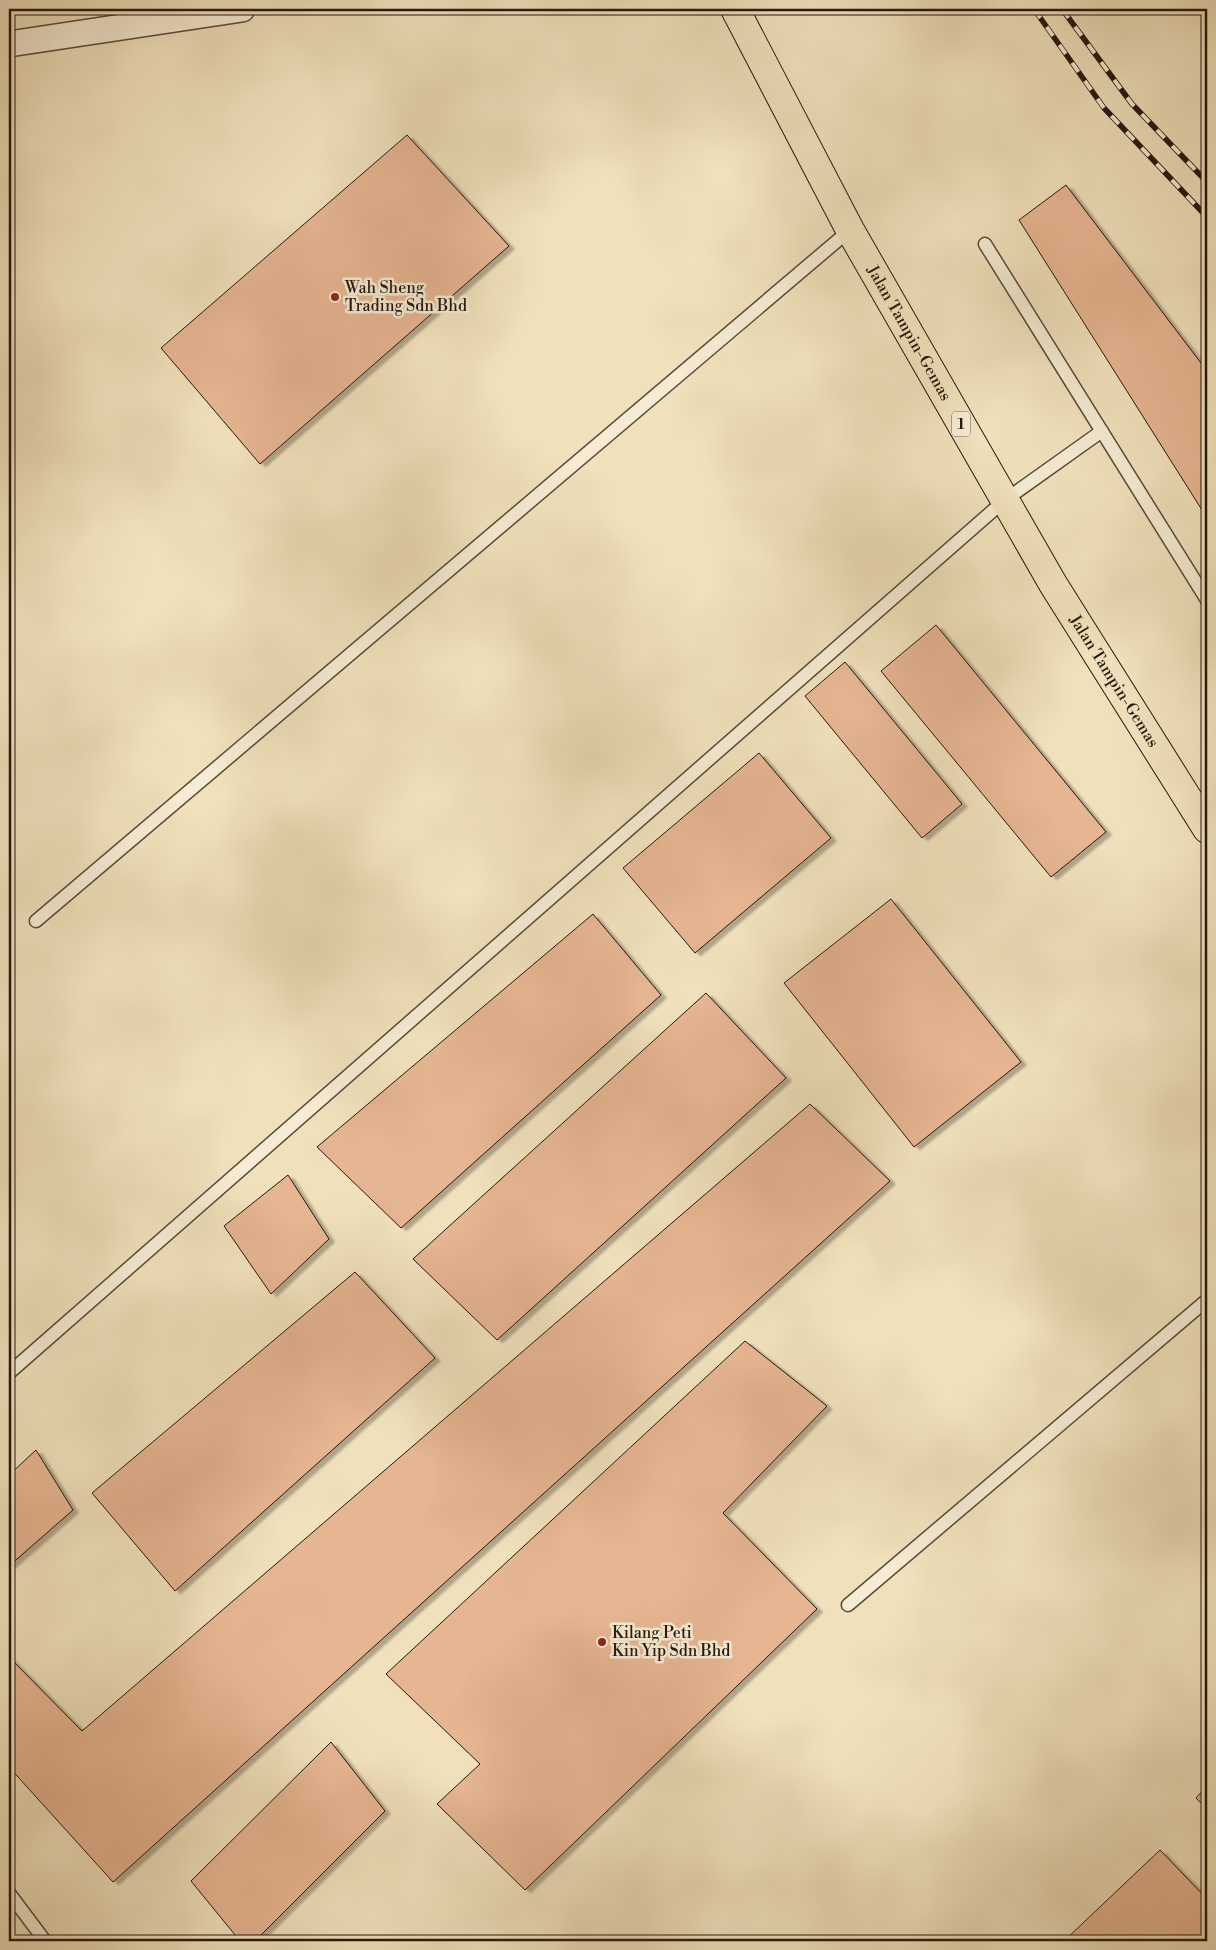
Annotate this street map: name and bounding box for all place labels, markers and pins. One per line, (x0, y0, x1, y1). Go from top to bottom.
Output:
place label: Wah Sheng Trading Sdn Bhd (344, 278, 467, 316)
marker: Wah Sheng Trading Sdn Bhd (329, 291, 341, 303)
place label: Kilang Peti Kin Yip Sdn Bhd (612, 1623, 730, 1661)
marker: Kilang Peti Kin Yip Sdn Bhd (596, 1636, 608, 1648)

